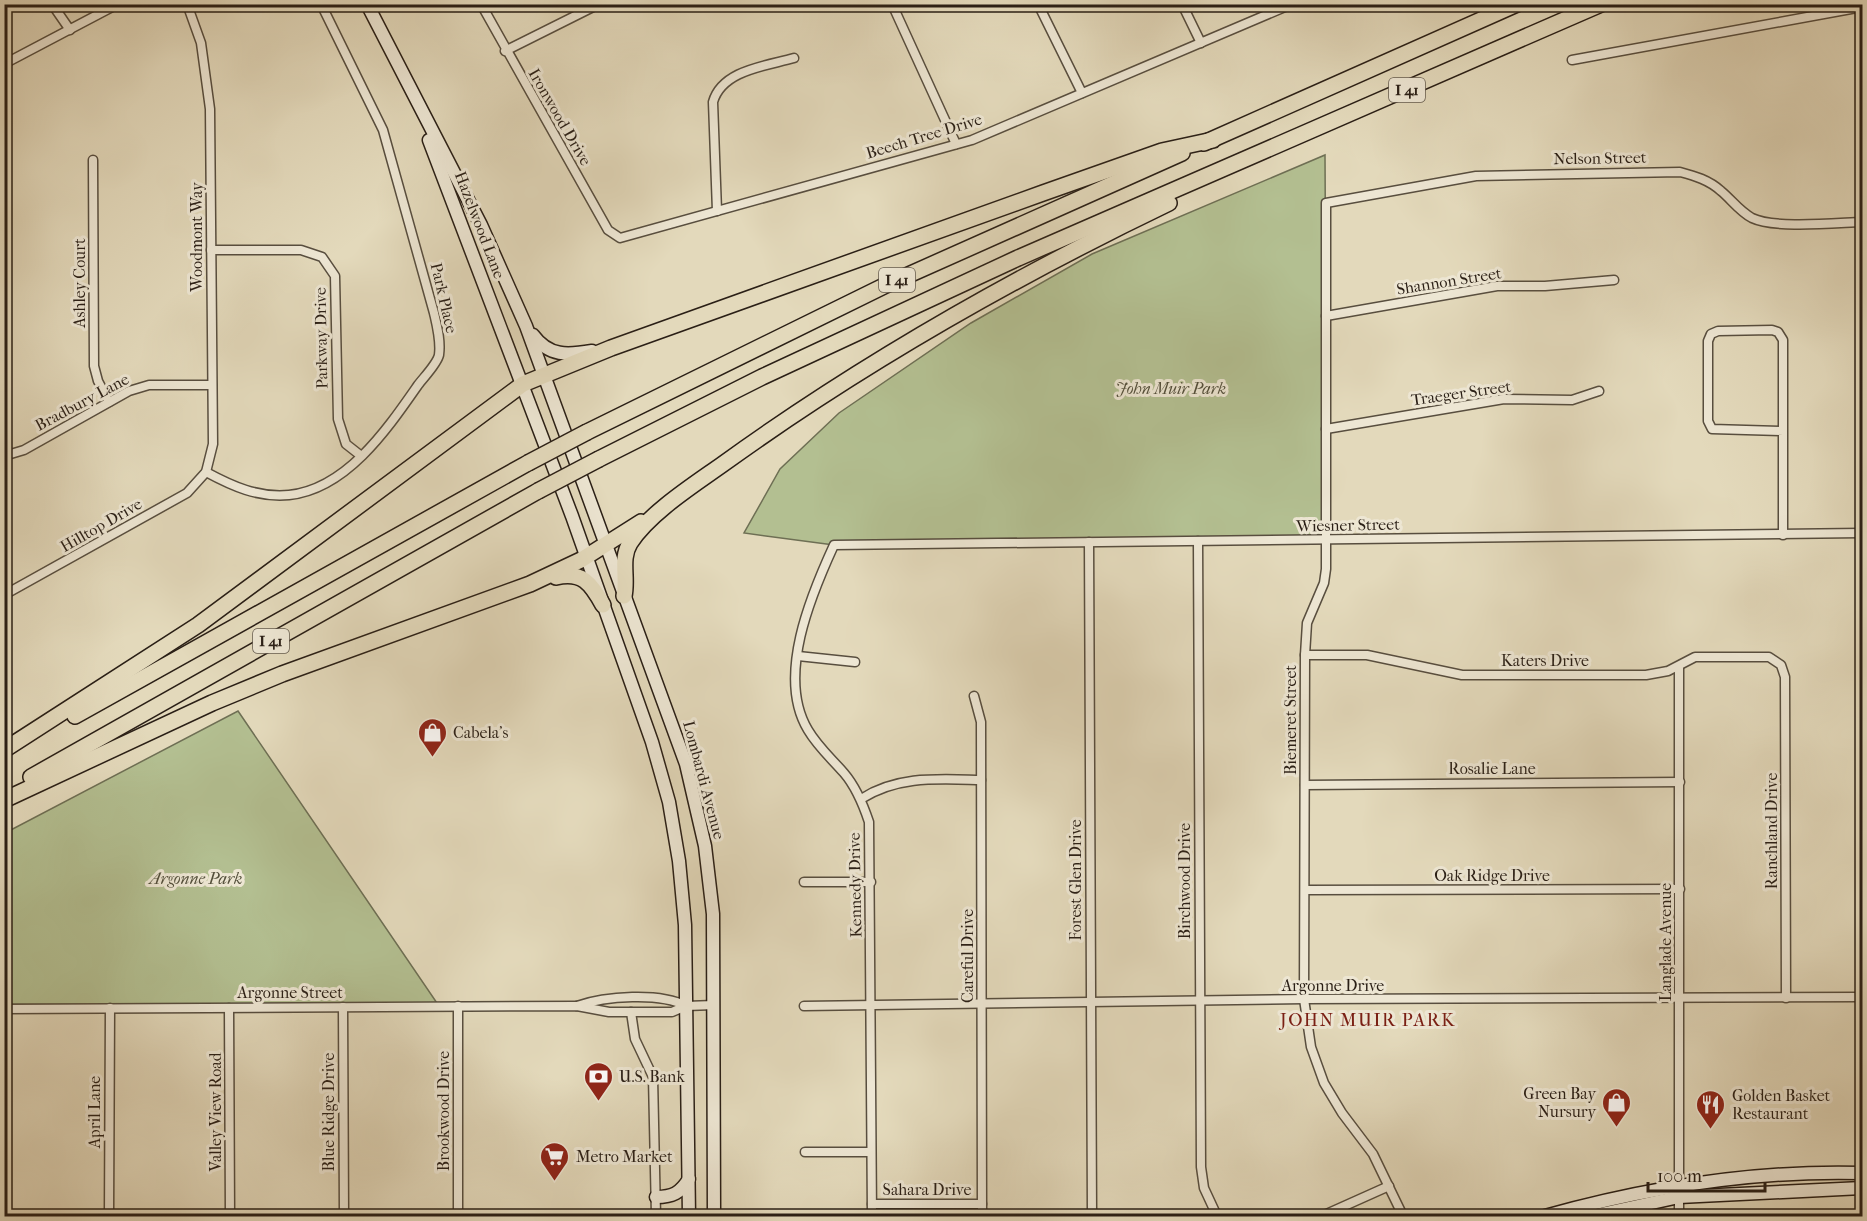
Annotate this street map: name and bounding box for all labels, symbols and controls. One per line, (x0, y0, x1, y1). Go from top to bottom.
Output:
street label: Ironwood Drive (525, 65, 596, 169)
road number: I 41 (1389, 78, 1425, 102)
street label: Beech Tree Drive (864, 109, 984, 163)
street label: Nelson Street (1553, 148, 1647, 168)
street label: Hazelwood Lane (451, 169, 509, 281)
street label: Woodmont Way (187, 182, 206, 293)
street label: Ashley Court (70, 238, 89, 329)
street label: Park Place (427, 261, 461, 335)
street label: Shannon Street (1395, 263, 1503, 299)
road number: I 41 (879, 268, 915, 292)
street label: Parkway Drive (311, 287, 331, 389)
street label: Bradbury Lane (32, 369, 132, 435)
street label: Traeger Street (1410, 377, 1512, 409)
park label: John Muir Park (1116, 379, 1226, 398)
street label: Hilltop Drive (57, 494, 145, 556)
street label: Wiesner Street (1295, 515, 1400, 535)
road number: I 41 (253, 629, 289, 653)
street label: Katers Drive (1501, 651, 1589, 670)
street label: Biemeret Street (1281, 665, 1300, 775)
shop icon: Cabela's (416, 716, 448, 758)
street label: Lombardi Avenue (679, 719, 729, 841)
place label: Cabela's (453, 723, 508, 742)
street label: Rosalie Lane (1448, 759, 1536, 778)
street label: Ranchland Drive (1762, 773, 1781, 889)
street label: Forest Glen Drive (1066, 819, 1085, 941)
street label: Birchwood Drive (1175, 823, 1194, 939)
street label: Kennedy Drive (845, 832, 865, 938)
street label: Oak Ridge Drive (1434, 866, 1550, 885)
park label: Argonne Park (148, 869, 243, 888)
street label: Langlade Avenue (1656, 883, 1675, 1001)
street label: Careful Drive (958, 909, 977, 1003)
street label: Argonne Drive (1281, 976, 1384, 995)
street label: Argonne Street (236, 983, 343, 1002)
district label: JOHN MUIR PARK (1278, 1010, 1456, 1031)
street label: Brookwood Drive (434, 1051, 453, 1171)
street label: Valley View Road (206, 1052, 225, 1172)
street label: Blue Ridge Drive (319, 1052, 338, 1171)
bank icon: U.S. Bank (582, 1060, 614, 1102)
place label: U.S. Bank (619, 1067, 685, 1086)
street label: April Lane (85, 1076, 104, 1149)
place label: Green Bay Nursury (1523, 1084, 1596, 1121)
shop icon: Green Bay Nursury (1601, 1086, 1633, 1128)
place label: Golden Basket Restaurant (1732, 1086, 1831, 1123)
restaurant icon: Golden Basket Restaurant (1695, 1088, 1727, 1130)
supermarket icon: Metro Market (539, 1140, 571, 1182)
place label: Metro Market (576, 1147, 673, 1166)
scale bar (1648, 1155, 1765, 1193)
text: 100 m (1657, 1166, 1702, 1187)
street label: Sahara Drive (883, 1180, 971, 1199)

